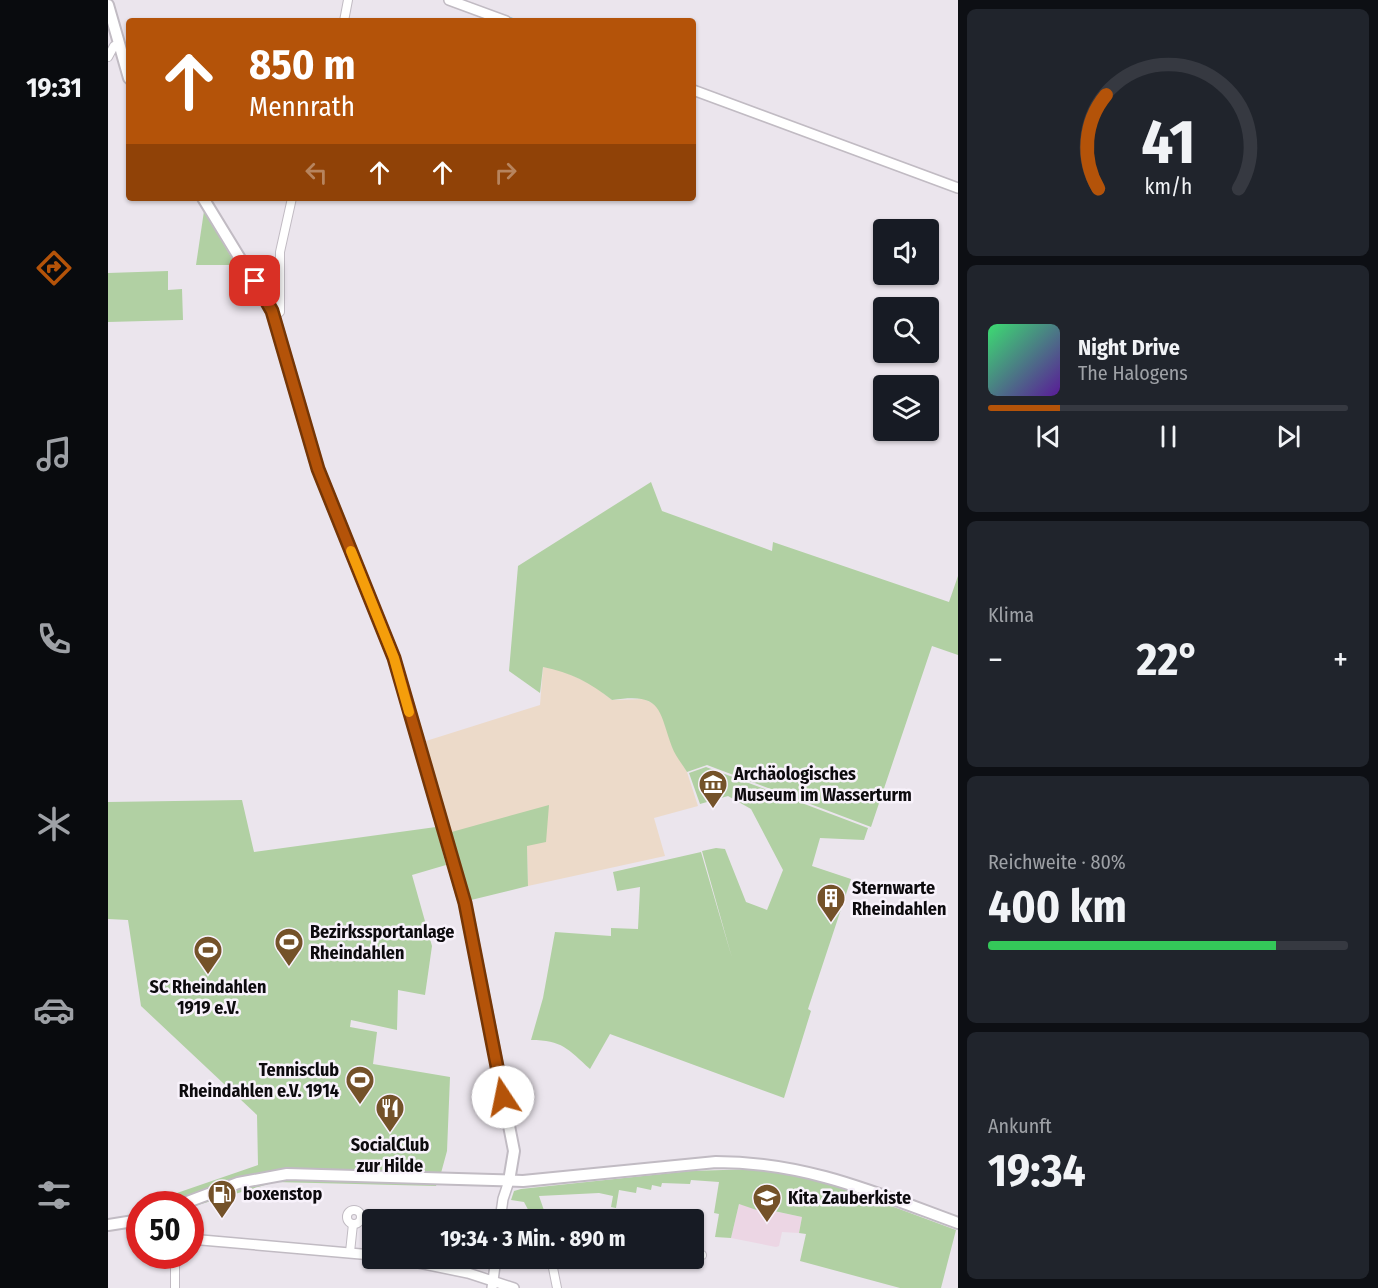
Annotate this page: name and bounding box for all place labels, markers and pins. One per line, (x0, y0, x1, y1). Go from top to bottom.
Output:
pin (229, 255, 280, 306)
place label: Archäologisches Museum im Wasserturm (733, 763, 912, 806)
museum icon: Archäologisches Museum im Wasserturm (697, 768, 729, 810)
place label: Sternwarte Rheindahlen (852, 877, 946, 920)
building icon: Sternwarte Rheindahlen (815, 882, 847, 924)
place label: Bezirkssportanlage Rheindahlen (310, 921, 454, 964)
sports icon: Bezirkssportanlage Rheindahlen (273, 926, 305, 968)
sports icon: SC Rheindahlen 1919 e.V. (192, 934, 224, 976)
place label: SC Rheindahlen 1919 e.V. (150, 976, 266, 1019)
place label: Tennisclub Rheindahlen e.V. 1914 (179, 1059, 339, 1102)
sports icon: Tennisclub Rheindahlen e.V. 1914 (344, 1064, 376, 1106)
restaurant icon: SocialClub zur Hilde (374, 1092, 406, 1134)
place label: SocialClub zur Hilde (351, 1134, 429, 1177)
fuel station icon: boxenstop (206, 1178, 238, 1220)
school or university icon: Kita Zauberkiste (751, 1182, 783, 1224)
place label: boxenstop (243, 1183, 322, 1205)
place label: Kita Zauberkiste (788, 1187, 911, 1209)

